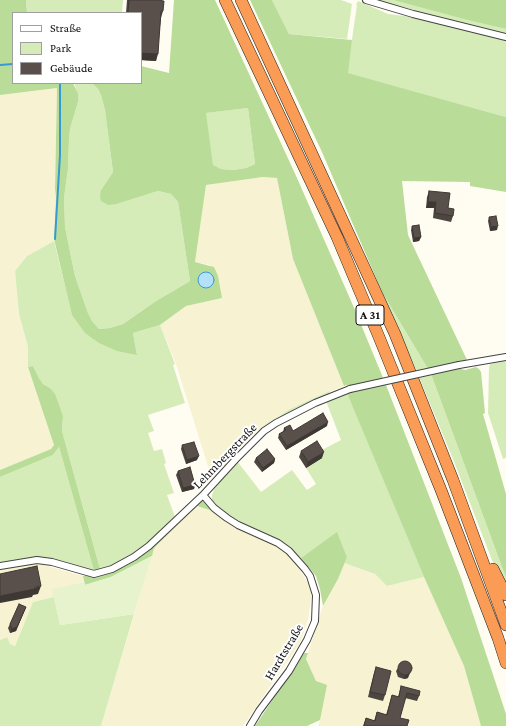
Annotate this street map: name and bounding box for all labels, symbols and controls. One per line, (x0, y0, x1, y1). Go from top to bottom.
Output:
legend (12, 12, 142, 84)
text: Straße (50, 21, 81, 35)
text: Park (50, 41, 71, 55)
text: Gebäude (50, 61, 92, 75)
road number: A 31 (356, 305, 384, 325)
street label: Lehmbergstraße (190, 420, 260, 492)
street label: Hardtstraße (261, 621, 307, 683)

